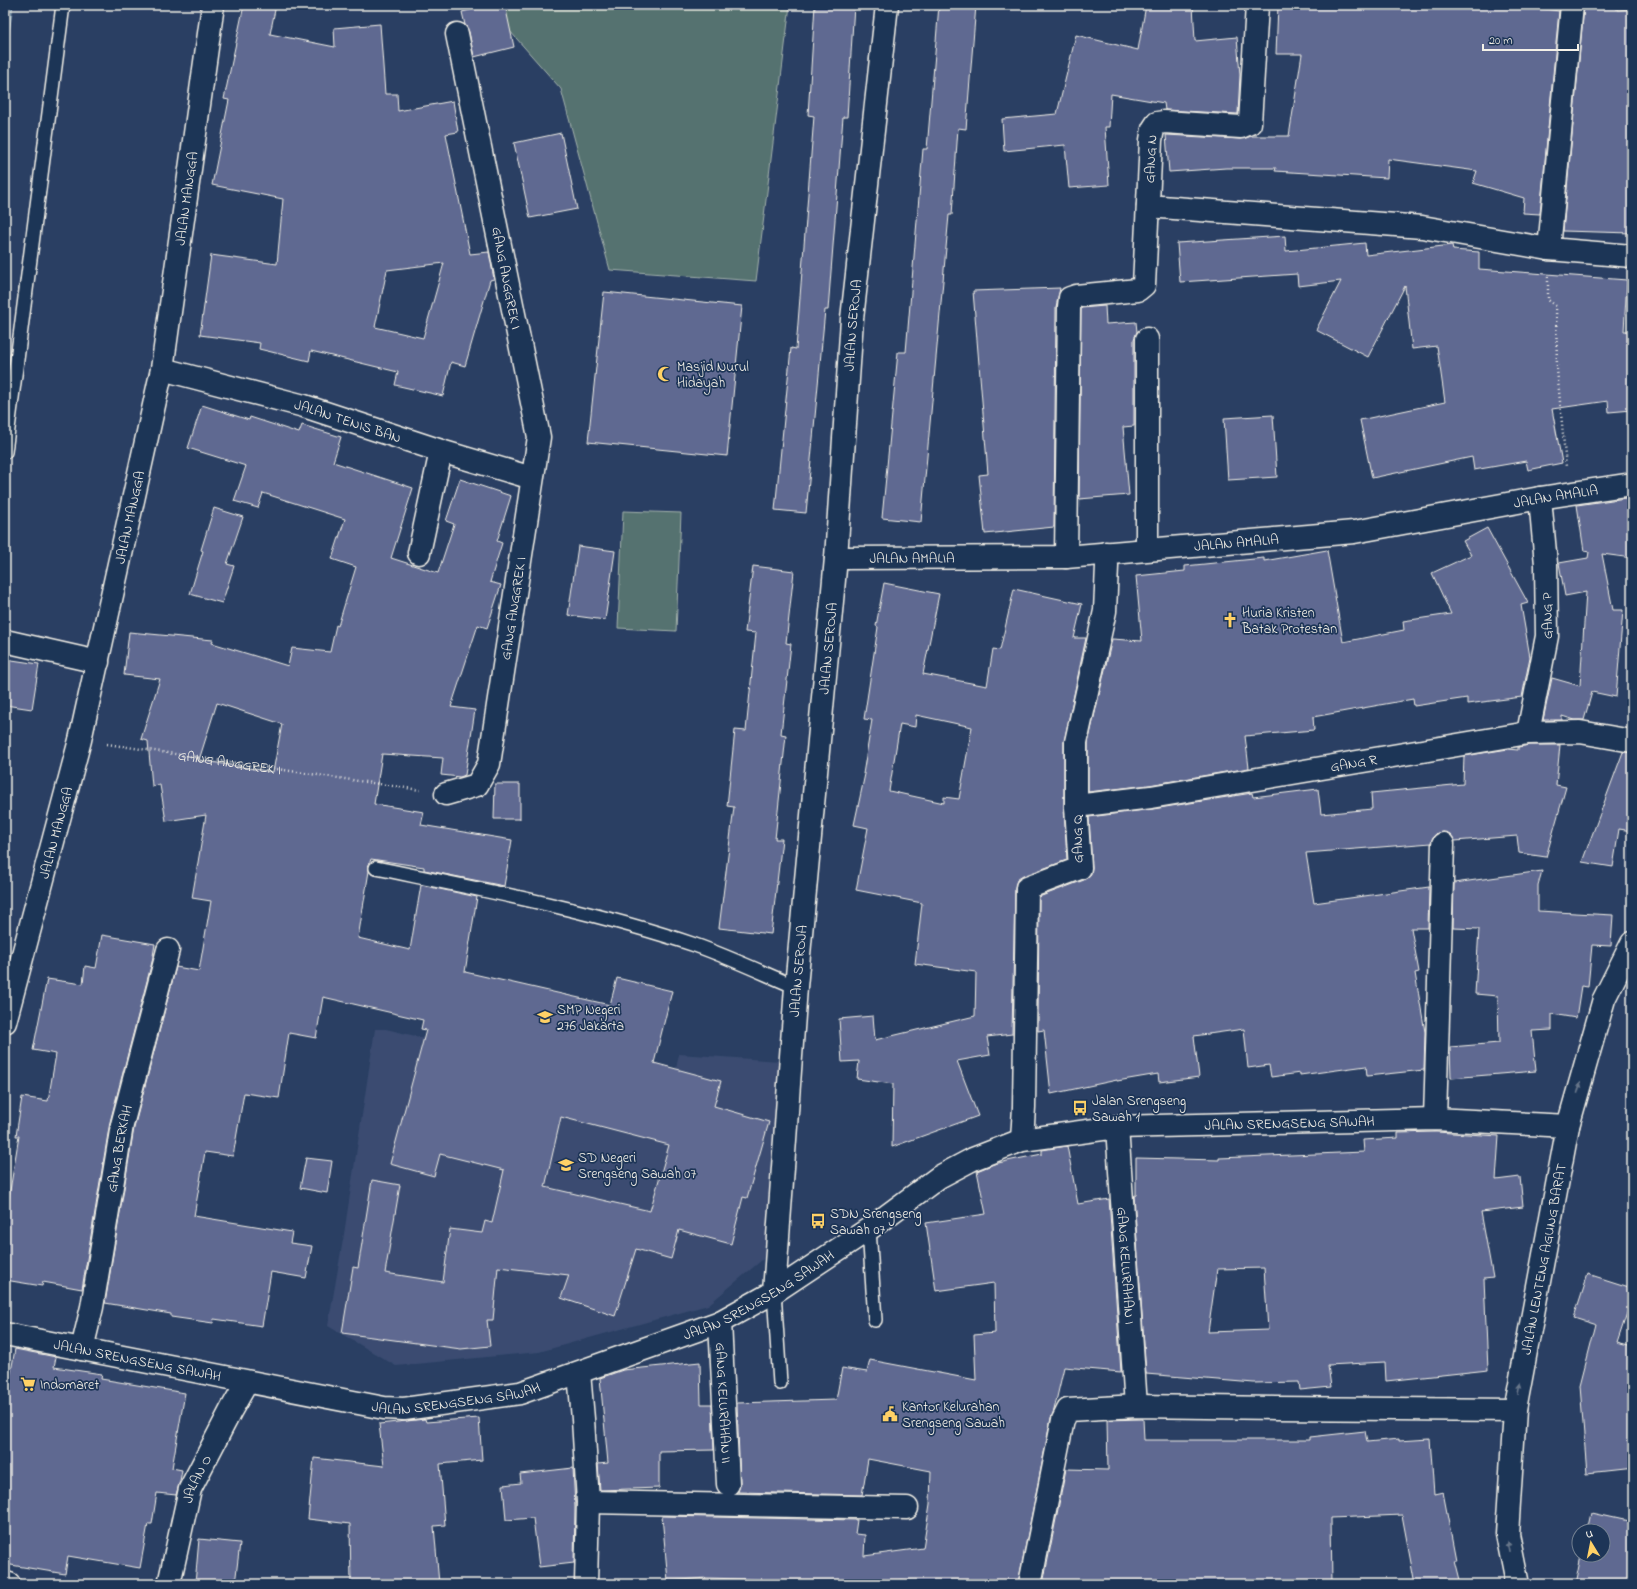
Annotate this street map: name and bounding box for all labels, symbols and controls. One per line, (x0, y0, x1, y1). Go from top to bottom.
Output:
scale bar (1483, 26, 1578, 52)
text: 20 m (1489, 32, 1512, 50)
street label: GANG N (1140, 133, 1164, 183)
street label: JALAN MANGGA (170, 150, 204, 247)
street label: GANG ANGGREK I (485, 225, 526, 331)
street label: JALAN SEROJA (840, 278, 868, 372)
place label: Masjid Nurul Hidayah (677, 357, 749, 395)
mosque icon: Masjid Nurul Hidayah (656, 365, 674, 383)
street label: JALAN TENIS BAN (292, 395, 404, 449)
street label: JALAN MANGGA (110, 469, 151, 566)
street label: JALAN AMALIA (1512, 480, 1600, 515)
street label: JALAN AMALIA (1193, 530, 1280, 558)
street label: JALAN AMALIA (869, 548, 955, 570)
street label: GANG ANGGREK I (496, 555, 533, 662)
street label: GANG P (1537, 592, 1559, 639)
street label: JALAN SEROJA (814, 601, 844, 695)
place label: Huria Kristen Batak Protestan (1241, 603, 1337, 640)
church icon: Huria Kristen Batak Protestan (1221, 611, 1239, 629)
street label: GANG ANGGREK I (176, 746, 283, 781)
street label: GANG R (1329, 750, 1379, 778)
street label: JALAN MANGGA (35, 785, 79, 881)
street label: GANG Q (1068, 814, 1089, 863)
street label: JALAN SEROJA (785, 924, 814, 1018)
place label: SMP Negeri 276 Jakarta (557, 1000, 624, 1037)
school or university icon: SMP Negeri 276 Jakarta (536, 1008, 554, 1026)
one-way arrow (1576, 1082, 1582, 1094)
place label: Jalan Srengseng Sawah 1 (1092, 1091, 1186, 1128)
bus stop icon: Jalan Srengseng Sawah 1 (1071, 1099, 1089, 1117)
street label: GANG BERKAH (102, 1103, 139, 1194)
street label: JALAN SRENGSENG SAWAH (1204, 1112, 1375, 1137)
place label: SD Negeri Srengseng Sawah 07 (578, 1148, 696, 1186)
school or university icon: SD Negeri Srengseng Sawah 07 (557, 1156, 575, 1174)
street label: JALAN LENTENG AGUNG BARAT (1517, 1162, 1573, 1356)
place label: SDN Srengseng Sawah 07 (830, 1204, 922, 1241)
street label: GANG KELURAHAN I (1110, 1206, 1139, 1325)
bus stop icon: SDN Srengseng Sawah 07 (809, 1212, 827, 1230)
street label: JALAN SRENGSENG SAWAH (681, 1246, 839, 1346)
street label: JALAN SRENGSENG SAWAH (52, 1335, 223, 1388)
street label: GANG KELURAHAN II (709, 1342, 736, 1464)
supermarket icon: Indomaret (19, 1375, 37, 1393)
place label: Indomaret (40, 1375, 99, 1396)
street label: JALAN SRENGSENG SAWAH (370, 1378, 544, 1421)
one-way arrow (1516, 1383, 1522, 1395)
place label: Kantor Kelurahan Srengseng Sawah (902, 1397, 1005, 1435)
public building icon: Kantor Kelurahan Srengseng Sawah (881, 1405, 899, 1423)
street label: JALAN O (178, 1452, 218, 1505)
north arrow (1571, 1523, 1611, 1563)
text: U (1585, 1526, 1594, 1543)
one-way arrow (1506, 1540, 1512, 1552)

